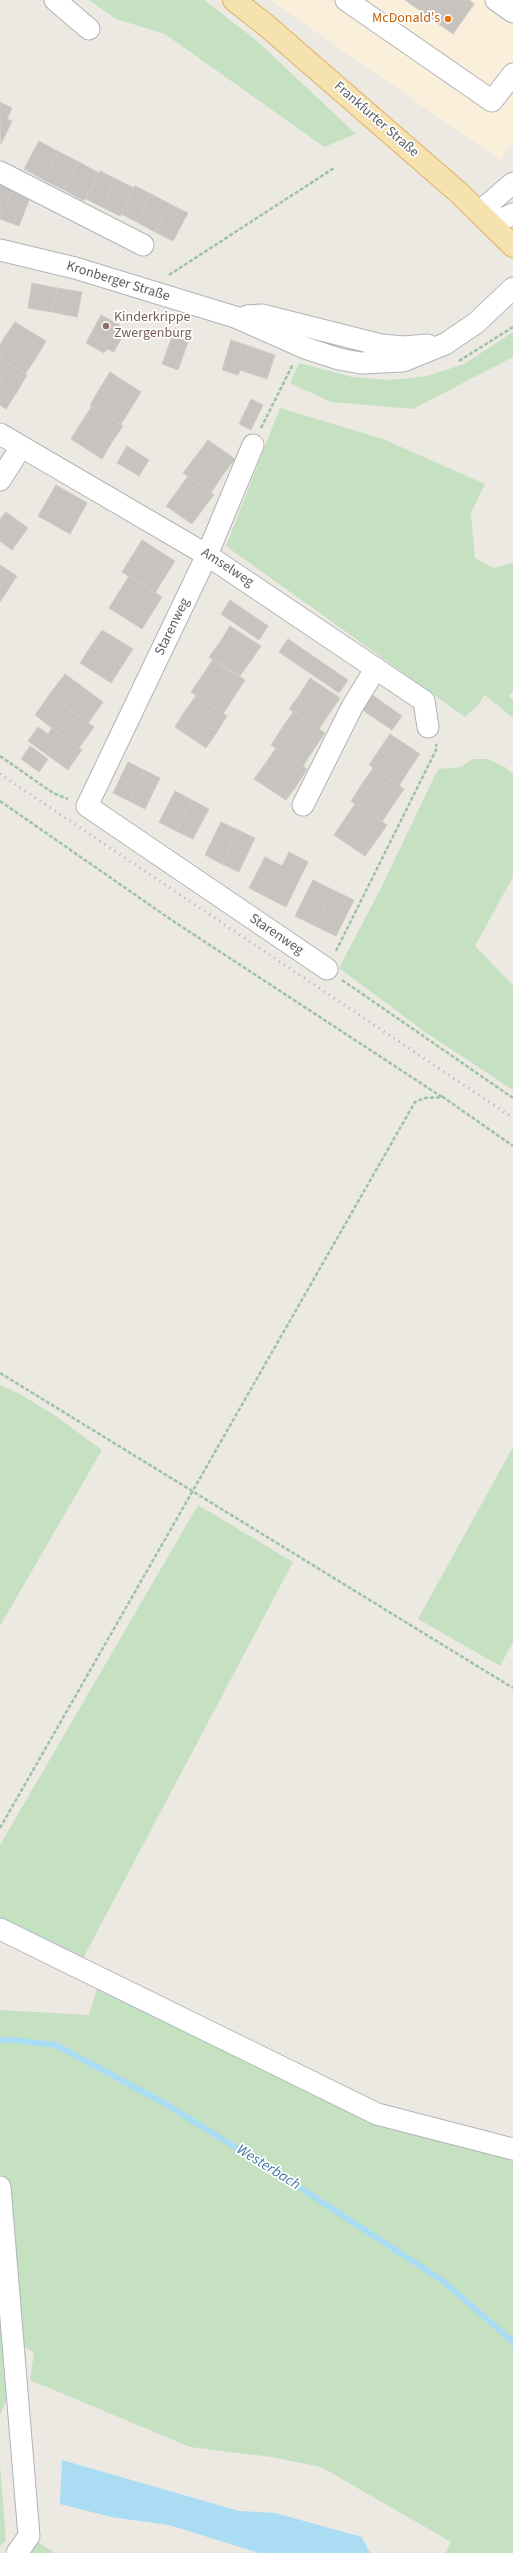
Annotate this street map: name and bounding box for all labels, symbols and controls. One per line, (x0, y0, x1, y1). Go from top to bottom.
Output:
place label: McDonald's (372, 11, 440, 27)
marker: McDonald's (443, 14, 453, 24)
street label: Frankfurter Straße (330, 79, 422, 161)
street label: Kronberger Straße (64, 258, 172, 306)
place label: Kinderkrippe Zwergenburg (114, 310, 192, 342)
marker: Kinderkrippe Zwergenburg (101, 321, 111, 331)
street label: Amselweg (197, 545, 257, 591)
street label: Starenweg (152, 596, 194, 658)
street label: Starenweg (246, 911, 306, 959)
water label: Westerbach (233, 2141, 303, 2195)

